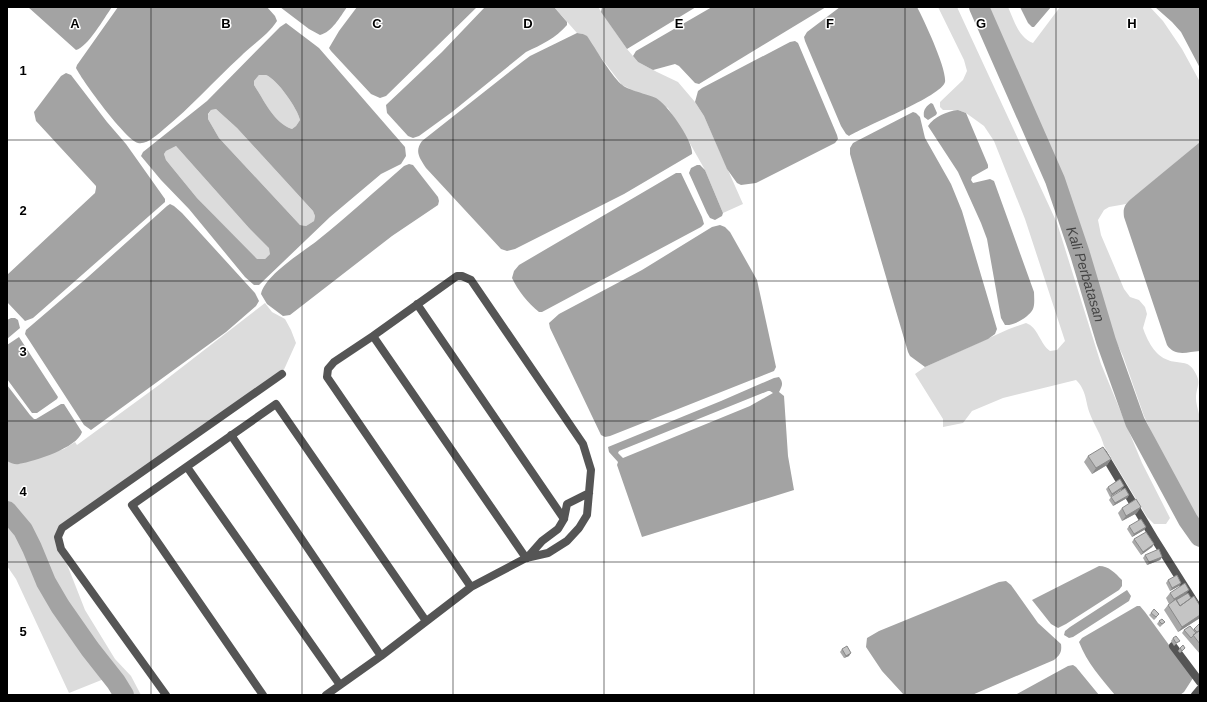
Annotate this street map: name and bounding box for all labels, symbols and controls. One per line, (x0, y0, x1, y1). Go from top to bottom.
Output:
text: A (70, 16, 80, 31)
text: B (221, 16, 231, 31)
text: C (372, 16, 382, 31)
text: D (523, 16, 533, 31)
text: E (675, 16, 684, 31)
text: F (826, 16, 834, 31)
text: G (976, 16, 986, 31)
text: H (1127, 16, 1137, 31)
text: 1 (19, 63, 27, 78)
text: 2 (19, 203, 27, 218)
water label: Kali Perbatasan (1063, 224, 1108, 324)
text: 3 (19, 344, 27, 359)
text: 4 (19, 484, 27, 499)
text: 5 (19, 624, 27, 639)

